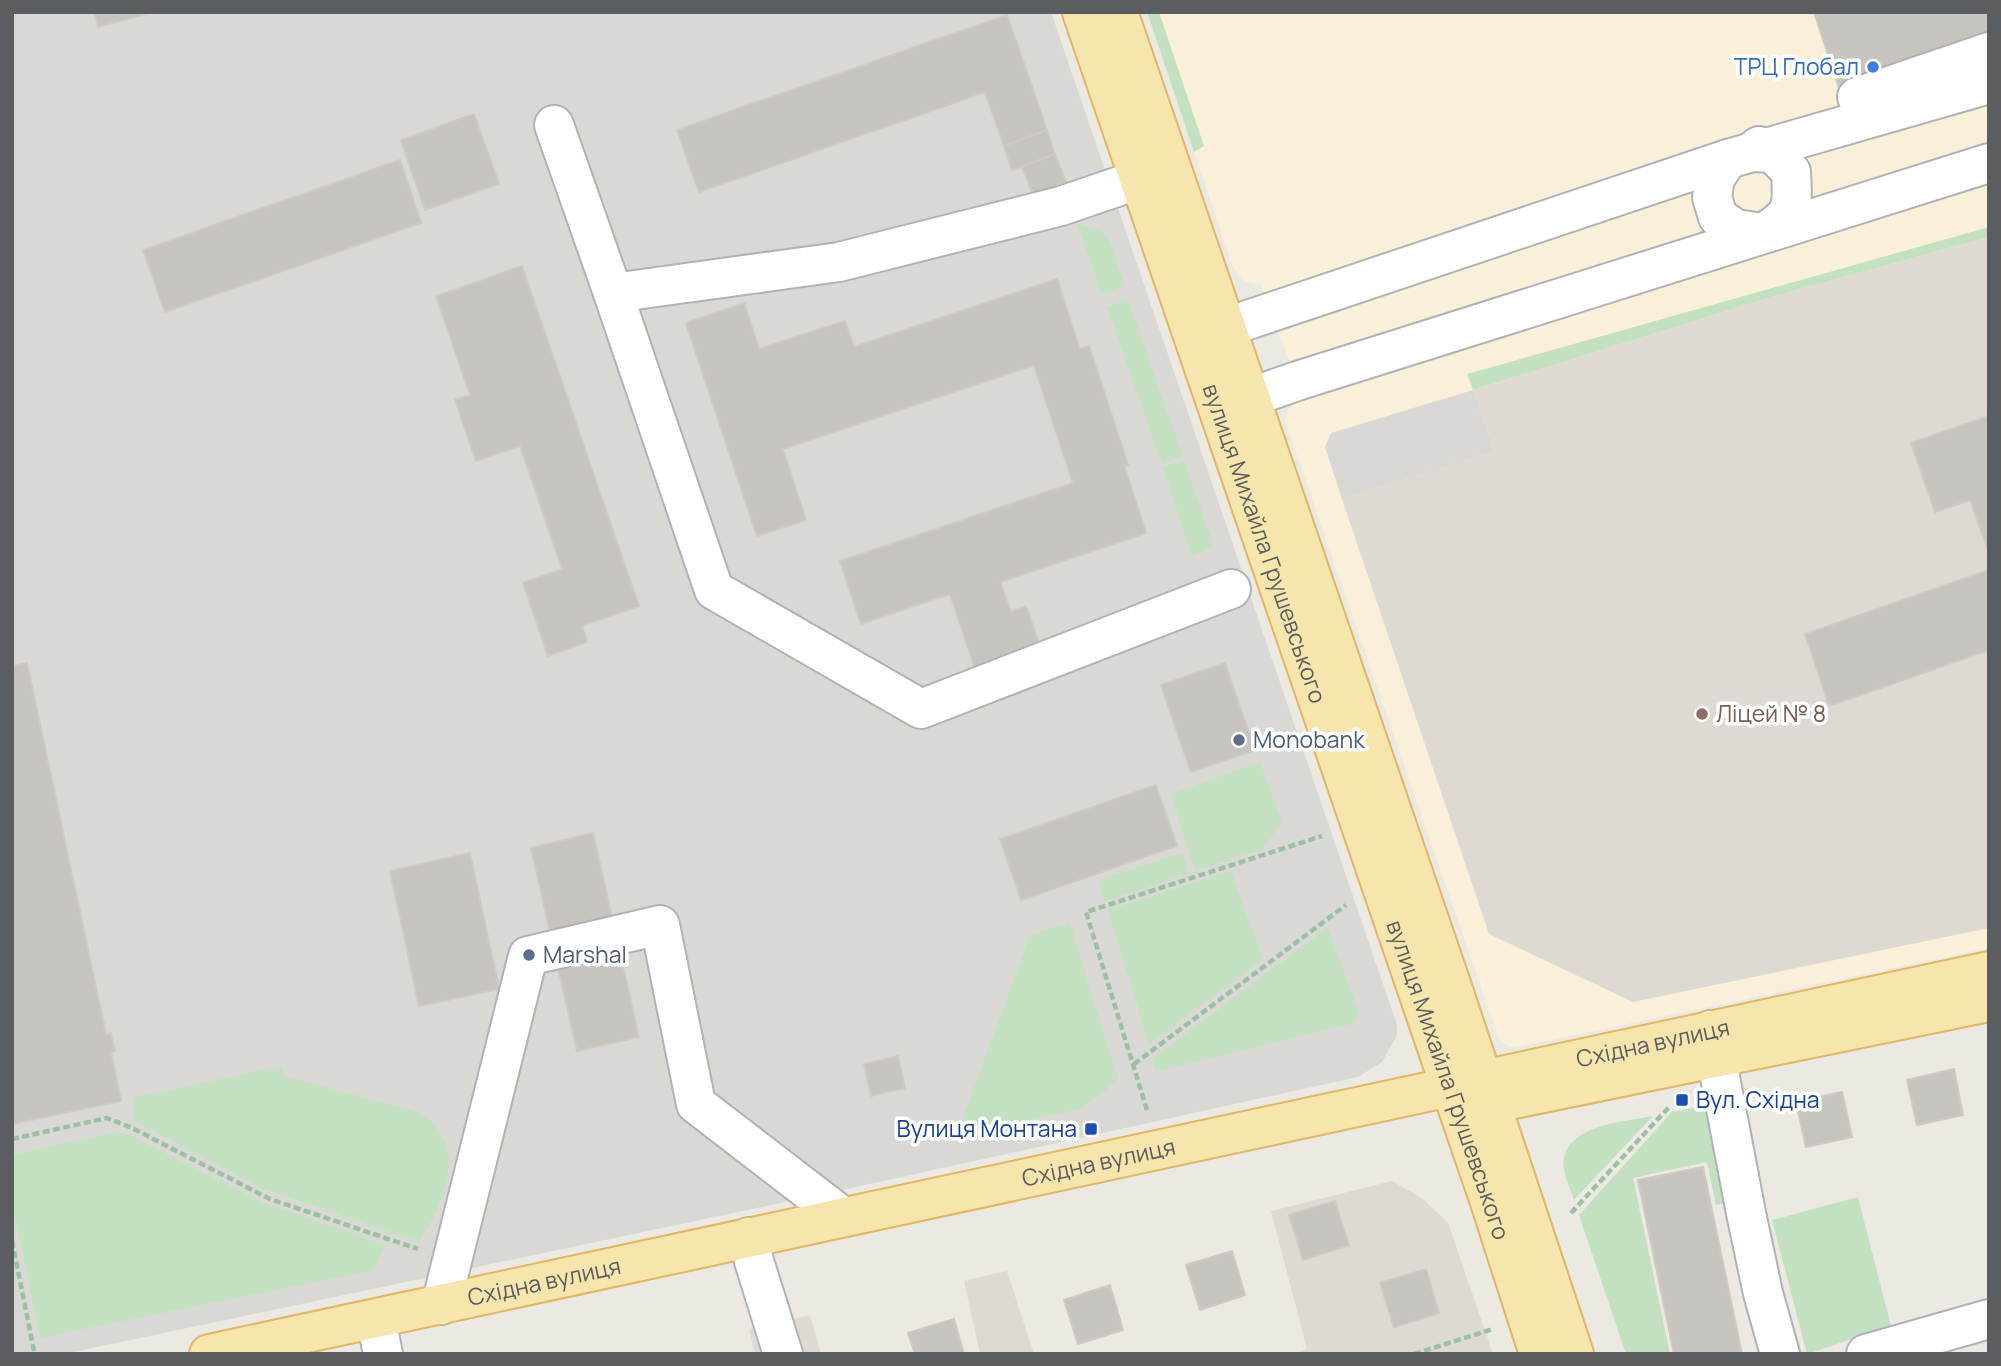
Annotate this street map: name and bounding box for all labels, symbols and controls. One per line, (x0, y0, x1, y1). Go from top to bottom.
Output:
place label: ТРЦ Глобал (1734, 50, 1859, 82)
marker: ТРЦ Глобал (1865, 59, 1881, 75)
street label: вулиця Михайла Грушевського (1196, 379, 1335, 707)
place label: Ліцей № 8 (1716, 697, 1826, 729)
marker: Ліцей № 8 (1694, 706, 1710, 722)
place label: Monobank (1253, 723, 1365, 755)
marker: Monobank (1231, 732, 1247, 748)
street label: вулиця Михайла Грушевського (1379, 916, 1518, 1244)
place label: Marshal (543, 938, 627, 970)
marker: Marshal (521, 947, 537, 963)
street label: Східна вулиця (1573, 1010, 1732, 1074)
place label: Вул. Східна (1696, 1083, 1820, 1115)
marker: Вул. Східна (1674, 1092, 1690, 1108)
place label: Вулиця Монтана (897, 1112, 1077, 1144)
marker: Вулиця Монтана (1083, 1121, 1099, 1137)
street label: Східна вулиця (1019, 1130, 1178, 1194)
street label: Східна вулиця (464, 1249, 624, 1313)

